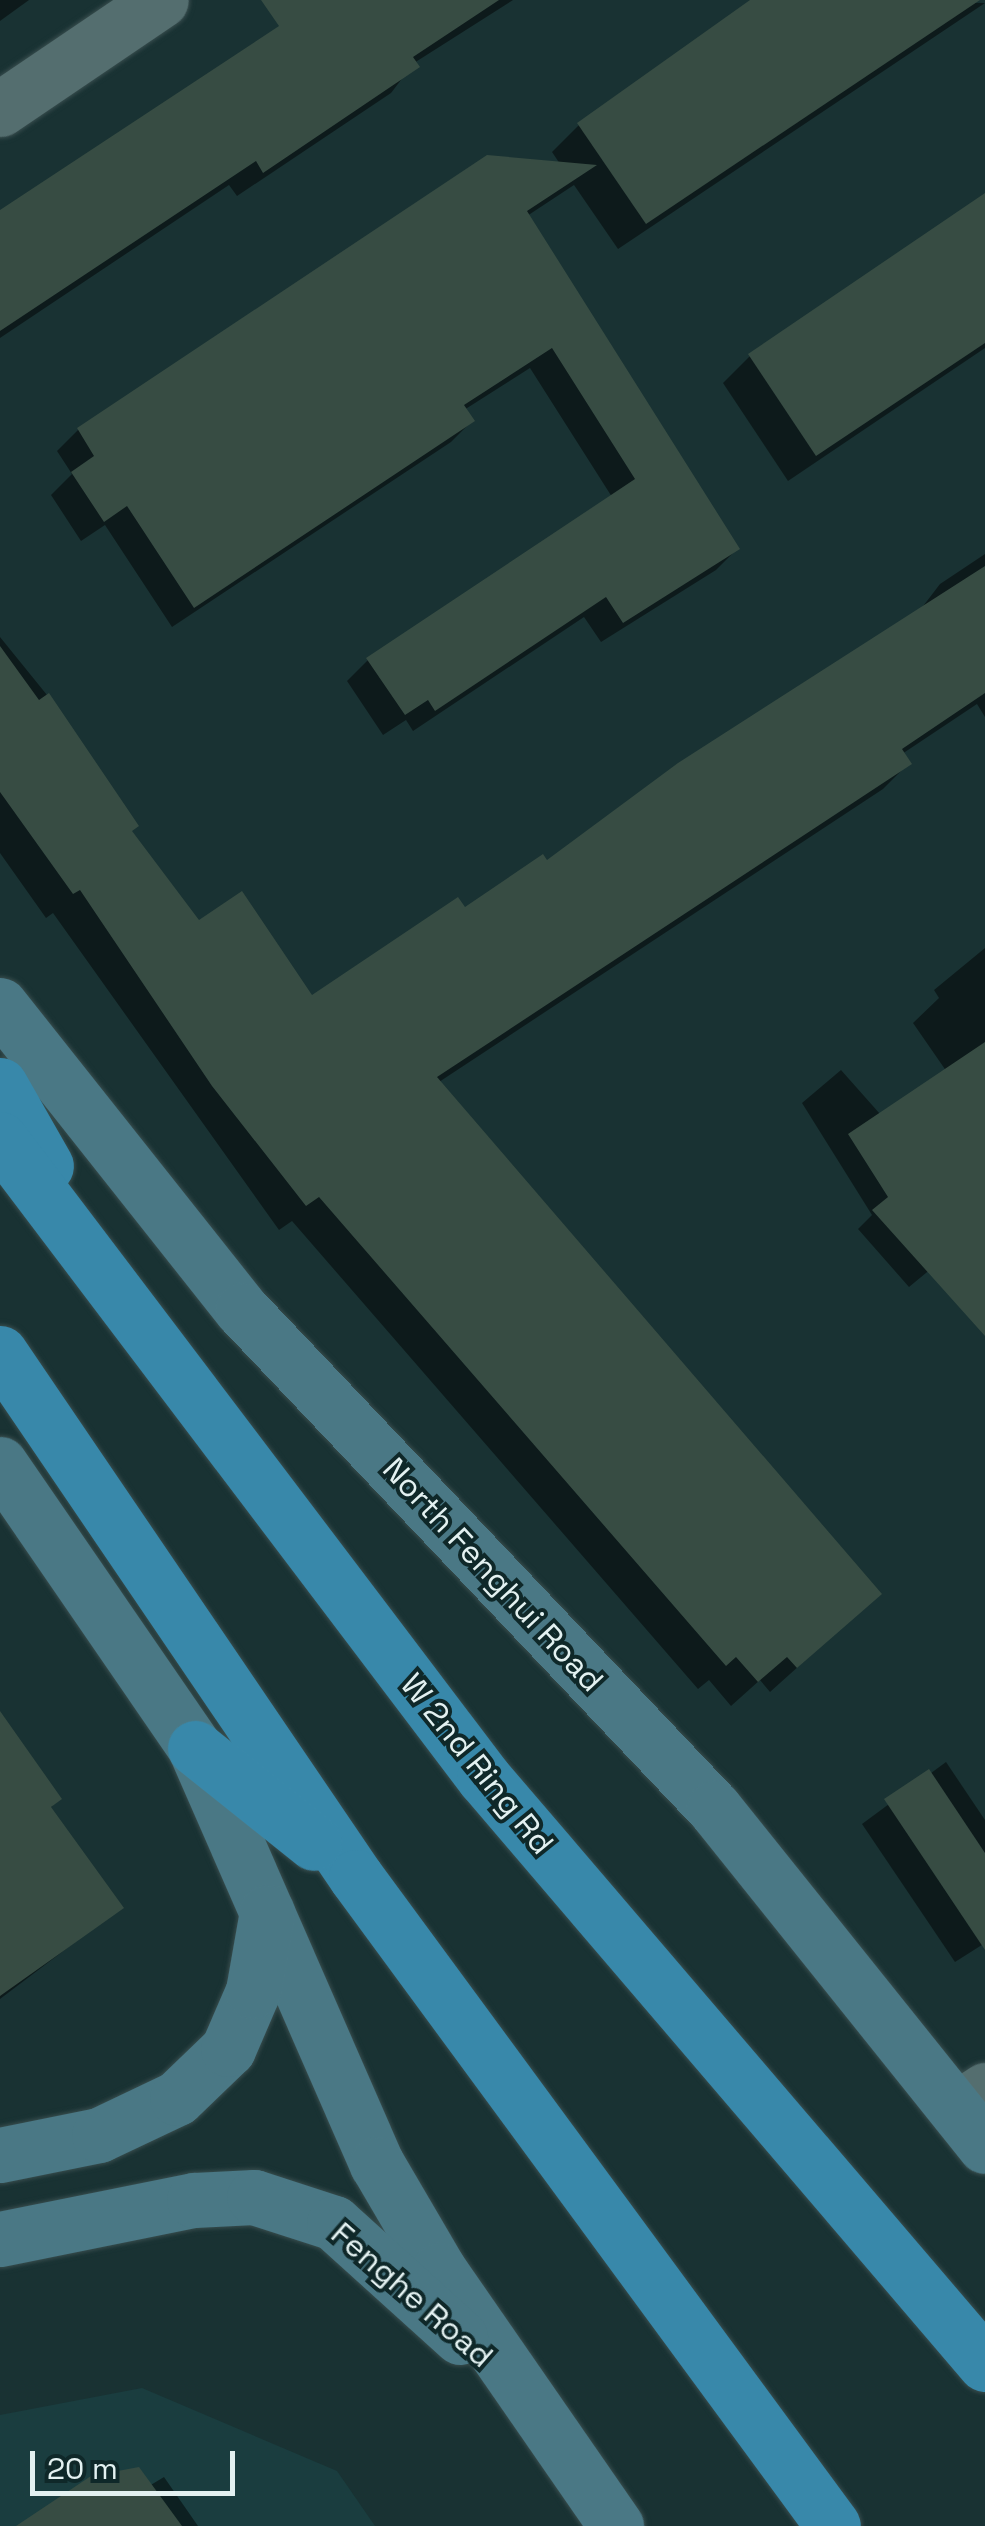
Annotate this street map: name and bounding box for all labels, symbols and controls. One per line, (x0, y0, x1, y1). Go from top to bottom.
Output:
street label: North Fenghui Road (375, 1450, 611, 1700)
street label: W 2nd Ring Rd (392, 1666, 562, 1862)
street label: Fenghe Road (323, 2214, 501, 2376)
scale bar (35, 2431, 240, 2493)
text: 20 m (47, 2449, 118, 2488)

